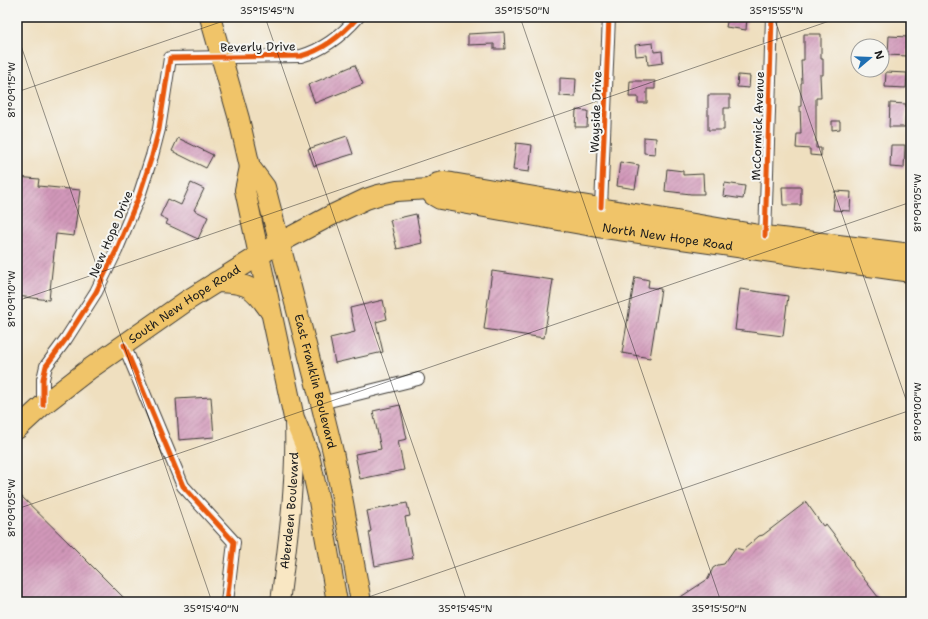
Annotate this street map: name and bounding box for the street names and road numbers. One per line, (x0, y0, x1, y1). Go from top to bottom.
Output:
street label: Beverly Drive (220, 38, 296, 56)
street label: Wayside Drive (587, 71, 605, 153)
street label: McCormick Avenue (748, 71, 768, 181)
street label: New Hope Drive (85, 188, 137, 280)
street label: North New Hope Road (601, 220, 734, 254)
street label: South New Hope Road (125, 261, 244, 347)
street label: East Franklin Boulevard (290, 312, 340, 451)
street label: Aberdeen Boulevard (276, 451, 302, 570)

